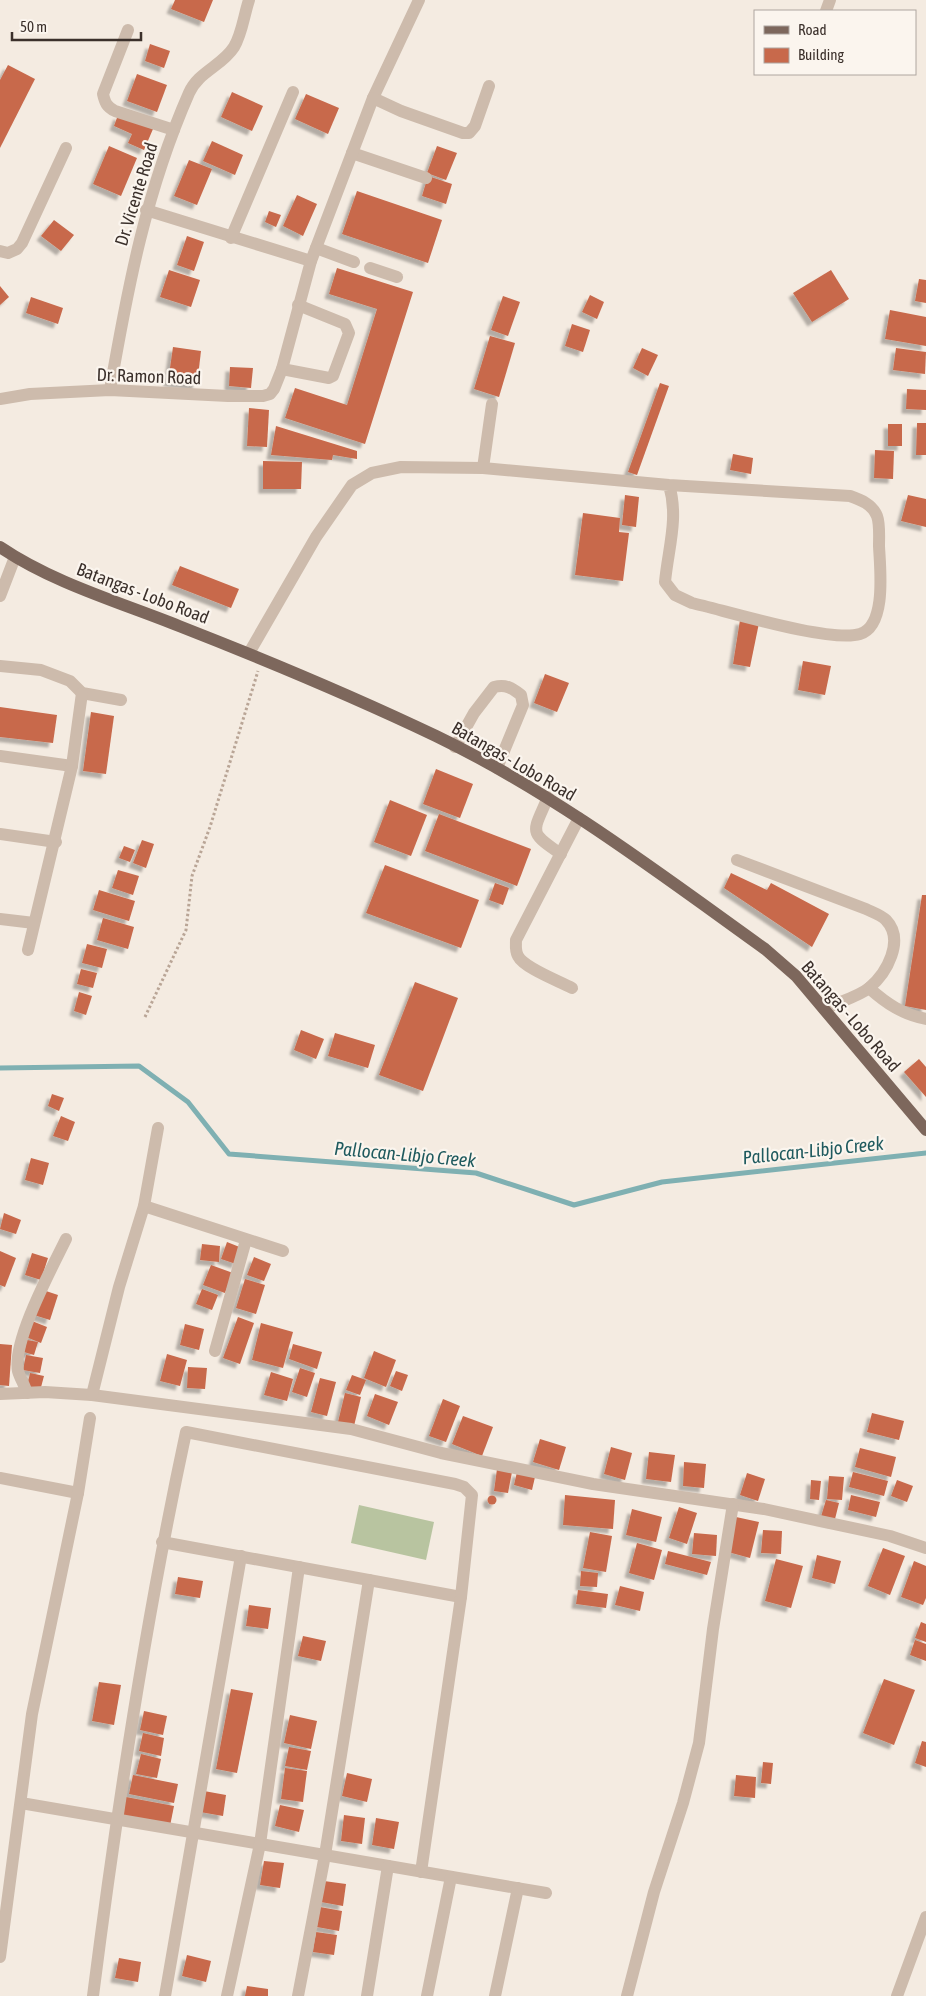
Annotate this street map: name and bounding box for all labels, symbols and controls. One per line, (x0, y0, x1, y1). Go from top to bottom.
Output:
scale bar (12, 10, 141, 42)
legend (754, 10, 916, 75)
text: 50 m (20, 18, 47, 35)
text: Road (798, 21, 827, 38)
text: Building (798, 46, 844, 63)
street label: Dr. Vicente Road (110, 140, 162, 248)
street label: Dr. Ramon Road (96, 364, 202, 388)
street label: Batangas - Lobo Road (74, 558, 212, 628)
street label: Batangas - Lobo Road (448, 717, 580, 805)
street label: Batangas - Lobo Road (797, 956, 905, 1076)
water label: Pallocan-Libjo Creek (741, 1132, 885, 1168)
water label: Pallocan-Libjo Creek (333, 1137, 477, 1171)

